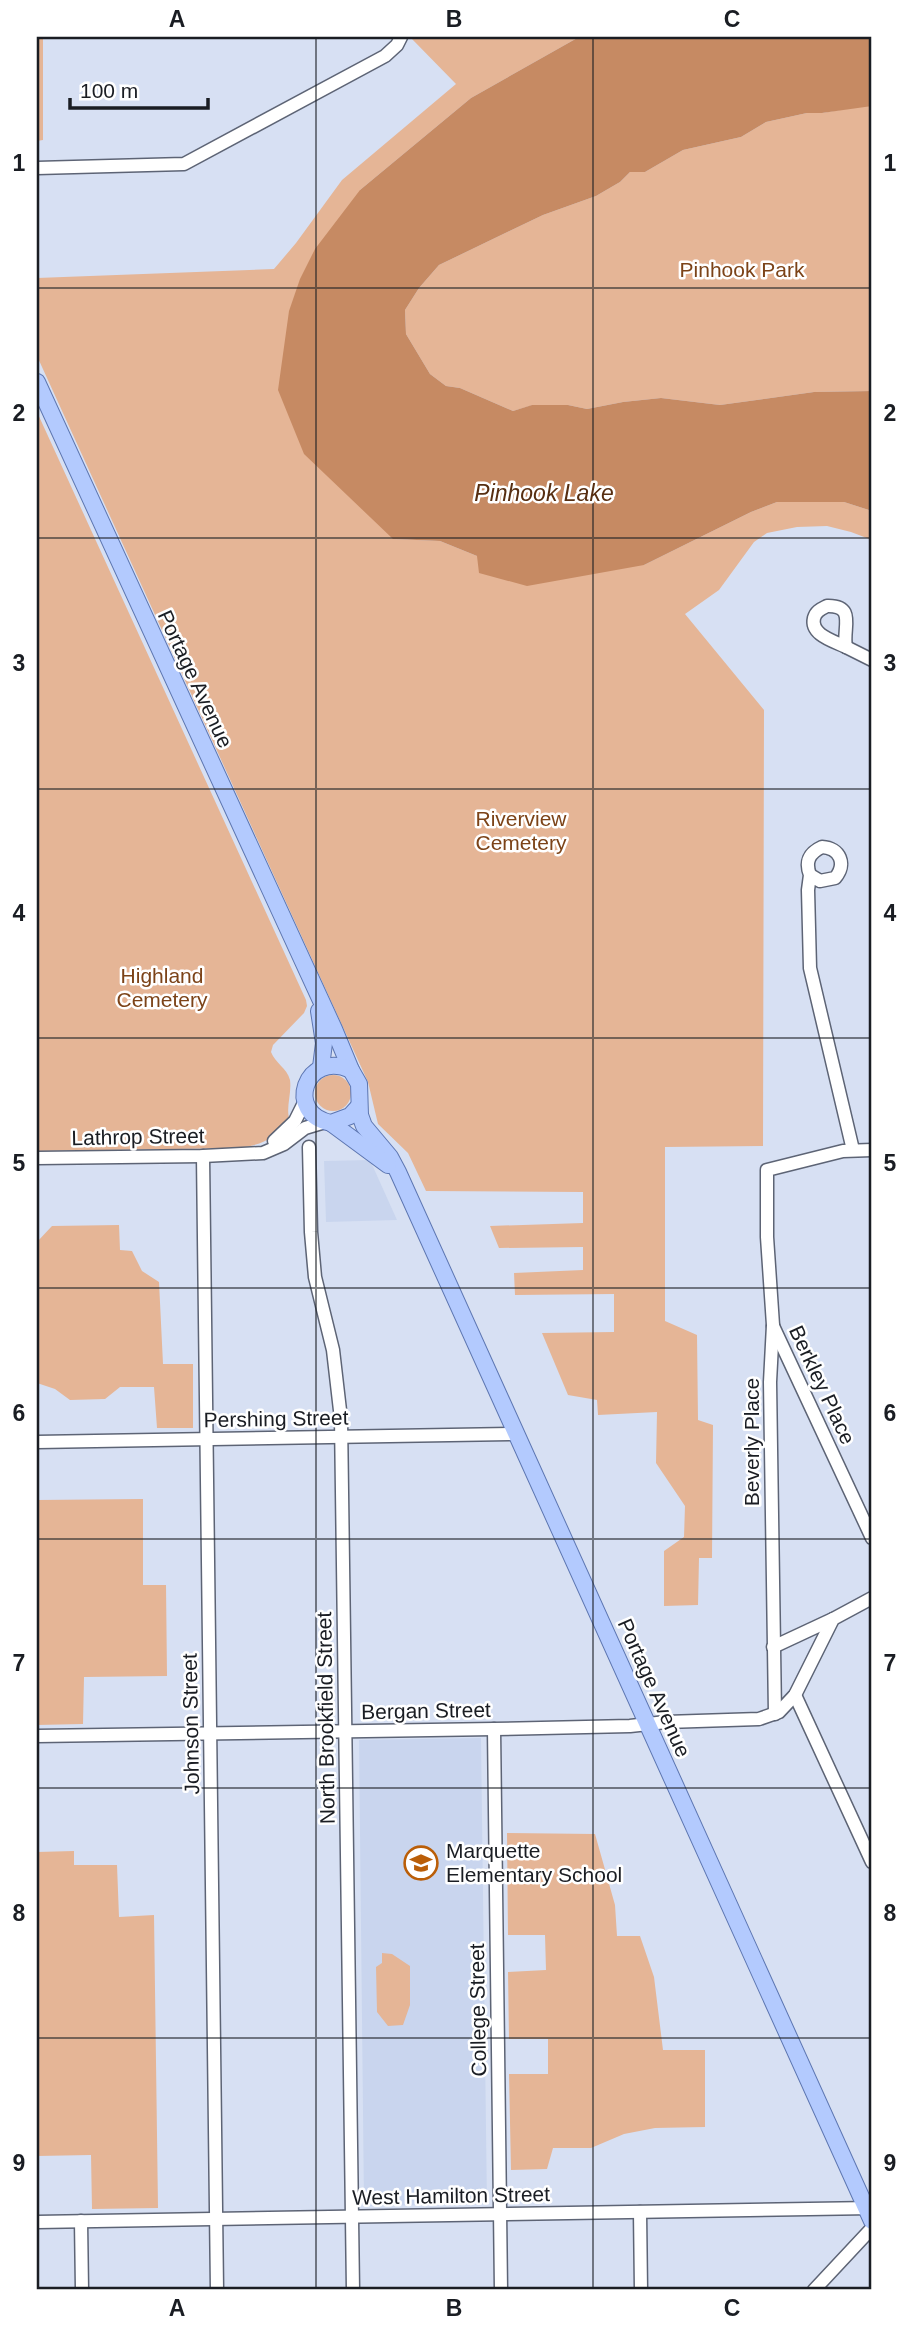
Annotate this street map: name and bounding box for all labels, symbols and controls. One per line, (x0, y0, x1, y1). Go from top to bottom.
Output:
text: A (169, 6, 185, 32)
text: B (446, 6, 462, 32)
text: C (724, 6, 740, 32)
scale bar (70, 66, 208, 110)
text: 100 m (80, 79, 138, 102)
text: 1 (13, 150, 26, 176)
text: 1 (884, 150, 897, 176)
park label: Pinhook Park (680, 258, 805, 281)
text: 2 (13, 400, 25, 426)
text: 2 (884, 400, 896, 426)
water label: Pinhook Lake (474, 480, 614, 506)
street label: Portage Avenue (154, 606, 237, 751)
text: 3 (13, 650, 25, 676)
text: 3 (884, 650, 896, 676)
park label: Riverview Cemetery (475, 807, 567, 854)
text: 4 (13, 900, 26, 926)
text: 4 (884, 900, 897, 926)
park label: Highland Cemetery (116, 964, 208, 1011)
street label: Lathrop Street (71, 1124, 205, 1149)
text: 5 (13, 1150, 26, 1176)
text: 5 (884, 1150, 897, 1176)
street label: Berkley Place (785, 1322, 860, 1448)
street label: Beverly Place (740, 1378, 763, 1506)
text: 6 (13, 1400, 25, 1426)
text: 6 (884, 1400, 896, 1426)
street label: Pershing Street (203, 1406, 349, 1431)
street label: North Brookfield Street (312, 1611, 339, 1824)
street label: Portage Avenue (614, 1615, 695, 1761)
text: 7 (13, 1650, 25, 1676)
text: 7 (884, 1650, 896, 1676)
street label: Johnson Street (178, 1653, 203, 1795)
street label: Bergan Street (361, 1698, 491, 1723)
place label: Marquette Elementary School (446, 1839, 622, 1886)
school or university icon: Marquette Elementary School (402, 1844, 440, 1882)
text: 8 (13, 1900, 26, 1926)
text: 8 (884, 1900, 897, 1926)
street label: College Street (465, 1943, 490, 2077)
text: 9 (13, 2150, 25, 2176)
text: 9 (884, 2150, 896, 2176)
street label: West Hamilton Street (352, 2182, 550, 2209)
text: A (169, 2295, 185, 2321)
text: B (446, 2295, 462, 2321)
text: C (724, 2295, 740, 2321)

